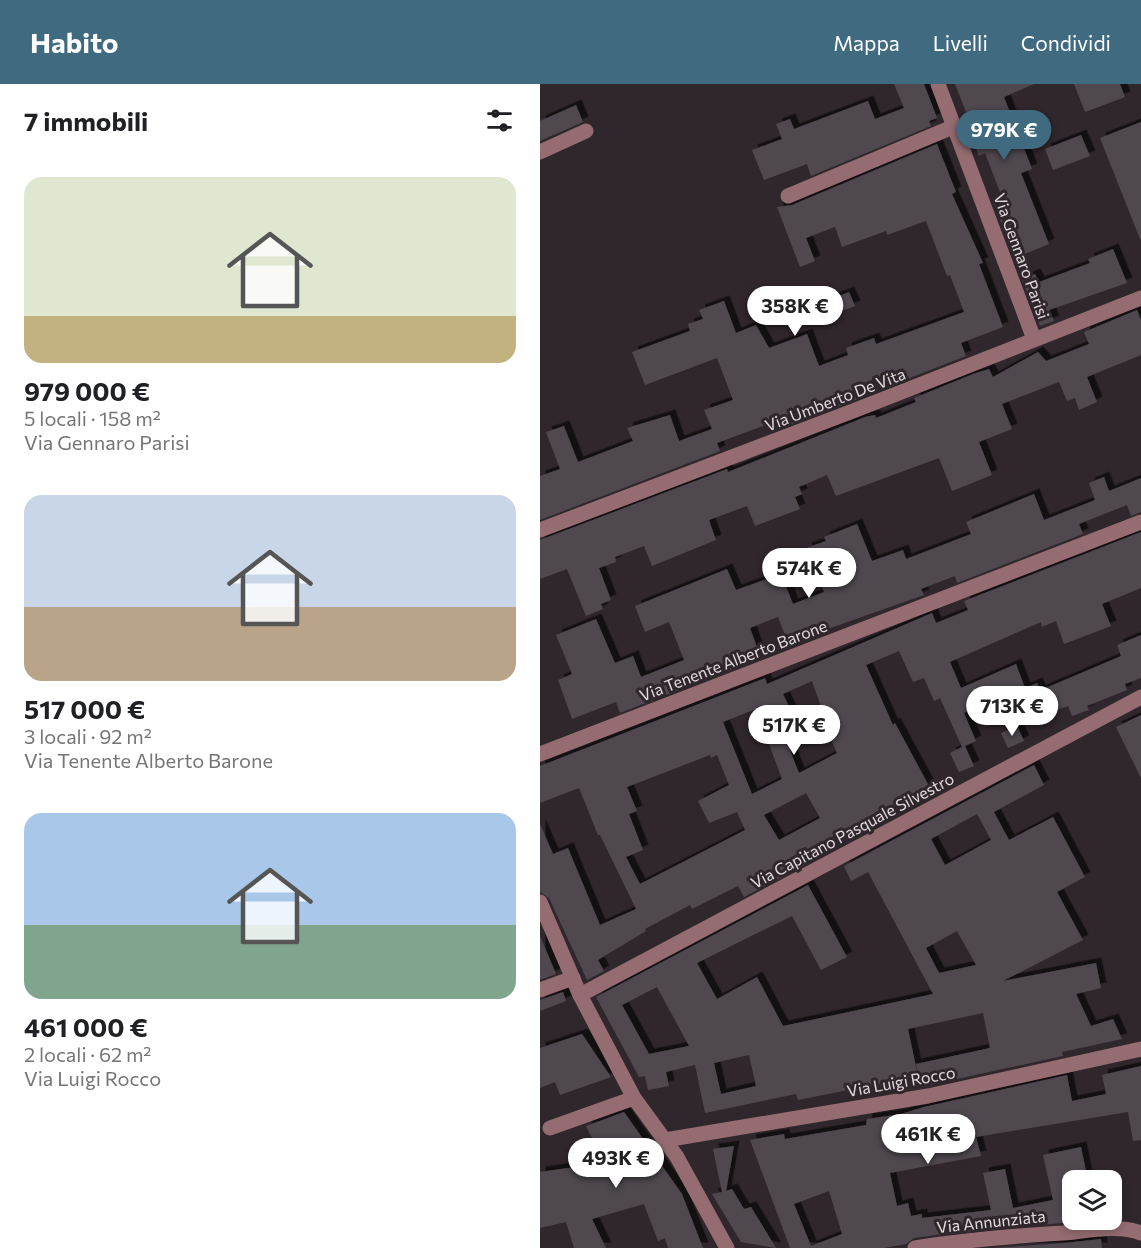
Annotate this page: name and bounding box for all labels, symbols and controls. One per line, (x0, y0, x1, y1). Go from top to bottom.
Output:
text: Habito (30, 25, 119, 59)
text: Mappa (833, 30, 900, 55)
text: Livelli (933, 30, 988, 55)
text: Condividi (1021, 30, 1111, 55)
icon: filters (483, 104, 516, 137)
text: 7 immobili (24, 105, 148, 136)
pin: 979K € (955, 110, 1053, 161)
text: 979K € (970, 117, 1038, 141)
street label: Via Gennaro Parisi (990, 191, 1054, 321)
icon: home (216, 216, 324, 324)
pin: 358K € (746, 286, 844, 337)
text: 358K € (761, 293, 829, 317)
street label: Via Umberto De Vita (762, 363, 908, 435)
text: 979 000 € (24, 375, 150, 406)
text: 5 locali · 158 m² (24, 406, 161, 430)
text: Via Gennaro Parisi (24, 430, 190, 454)
icon: home (216, 534, 324, 642)
pin: 574K € (760, 548, 858, 599)
text: 574K € (776, 555, 842, 579)
street label: Via Tenente Alberto Barone (637, 615, 829, 705)
pin: 713K € (963, 686, 1061, 737)
text: 517 000 € (24, 693, 145, 724)
text: 713K € (980, 693, 1044, 717)
pin: 517K € (745, 705, 843, 756)
text: 517K € (762, 712, 826, 736)
text: 3 locali · 92 m² (24, 724, 152, 748)
text: Via Tenente Alberto Barone (24, 748, 273, 772)
street label: Via Capitano Pasquale Silvestro (747, 768, 957, 892)
icon: home (216, 852, 324, 960)
text: 461 000 € (24, 1011, 148, 1042)
text: 2 locali · 62 m² (24, 1042, 151, 1066)
street label: Via Luigi Rocco (845, 1062, 957, 1100)
text: Via Luigi Rocco (24, 1066, 161, 1090)
pin: 461K € (879, 1114, 977, 1165)
text: 461K € (895, 1121, 961, 1145)
pin: 493K € (567, 1138, 665, 1189)
text: 493K € (582, 1145, 650, 1169)
map controls (1062, 1170, 1122, 1230)
button: layers (1062, 1170, 1122, 1230)
street label: Via Annunziata (936, 1206, 1046, 1236)

